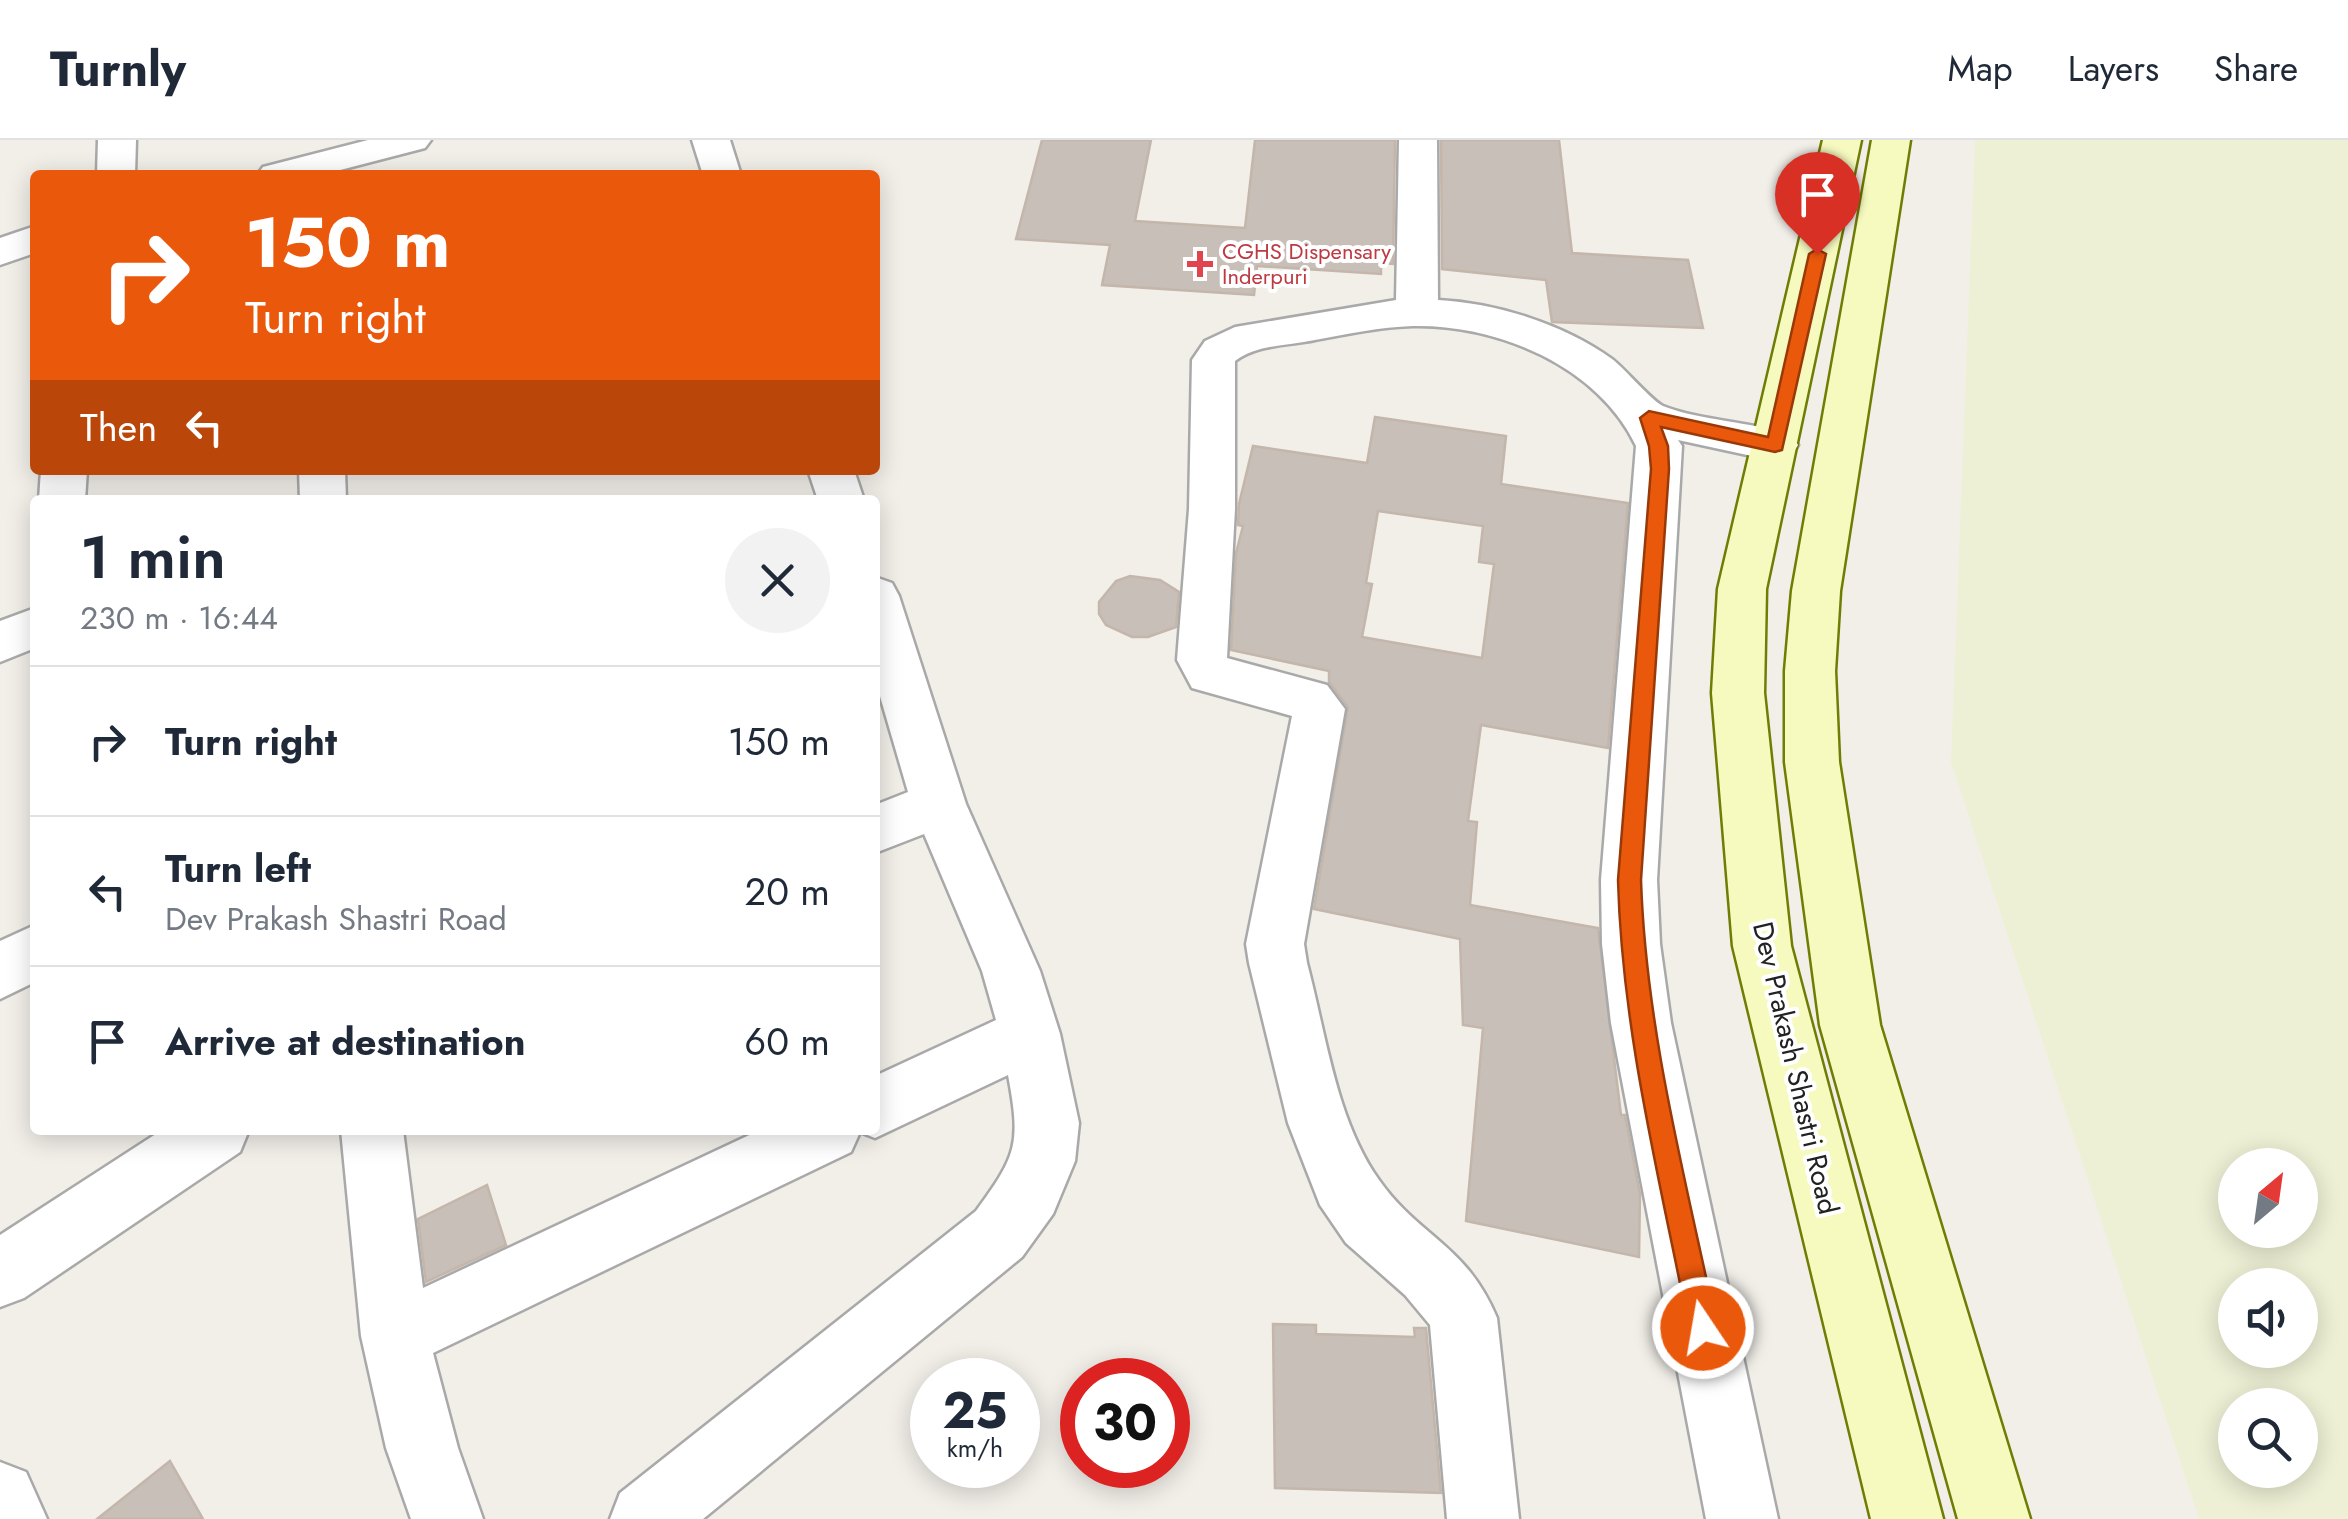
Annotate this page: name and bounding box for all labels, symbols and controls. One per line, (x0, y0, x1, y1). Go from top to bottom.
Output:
text: Turnly (50, 35, 186, 104)
text: Map (1948, 44, 2013, 94)
text: Layers (2068, 44, 2159, 94)
text: Share (2214, 44, 2298, 94)
pin (1775, 152, 1860, 255)
icon: arrive (1790, 167, 1845, 222)
text: 150 m (245, 192, 451, 293)
icon: right (80, 210, 210, 340)
place label: CGHS Dispensary Inderpuri (1222, 235, 1391, 292)
marker: CGHS Dispensary Inderpuri (1187, 251, 1213, 277)
text: Turn right (245, 285, 426, 350)
text: Then (80, 400, 157, 455)
icon: left (177, 400, 232, 455)
text: 1 min (80, 514, 226, 601)
button: close (725, 528, 830, 633)
text: 230 m · 16:44 (80, 595, 278, 641)
icon: right (80, 714, 135, 769)
text: Turn right (165, 714, 337, 769)
text: 150 m (728, 714, 830, 769)
text: Turn left (165, 841, 311, 896)
icon: left (80, 864, 135, 919)
text: 20 m (745, 864, 830, 919)
text: Dev Prakash Shastri Road (165, 896, 507, 942)
street label: Dev Prakash Shastri Road (1742, 918, 1849, 1218)
icon: arrive (80, 1014, 135, 1069)
text: Arrive at destination (165, 1014, 526, 1069)
text: 60 m (744, 1014, 830, 1069)
north arrow (2218, 1148, 2318, 1248)
map controls (2218, 1148, 2318, 1488)
button: sound (2218, 1268, 2318, 1368)
position arrow (1651, 1276, 1755, 1380)
speed limit sign: 30 (1060, 1358, 1190, 1488)
text: 25 (942, 1374, 1008, 1447)
button: search (2218, 1388, 2318, 1488)
text: km/h (947, 1430, 1003, 1466)

